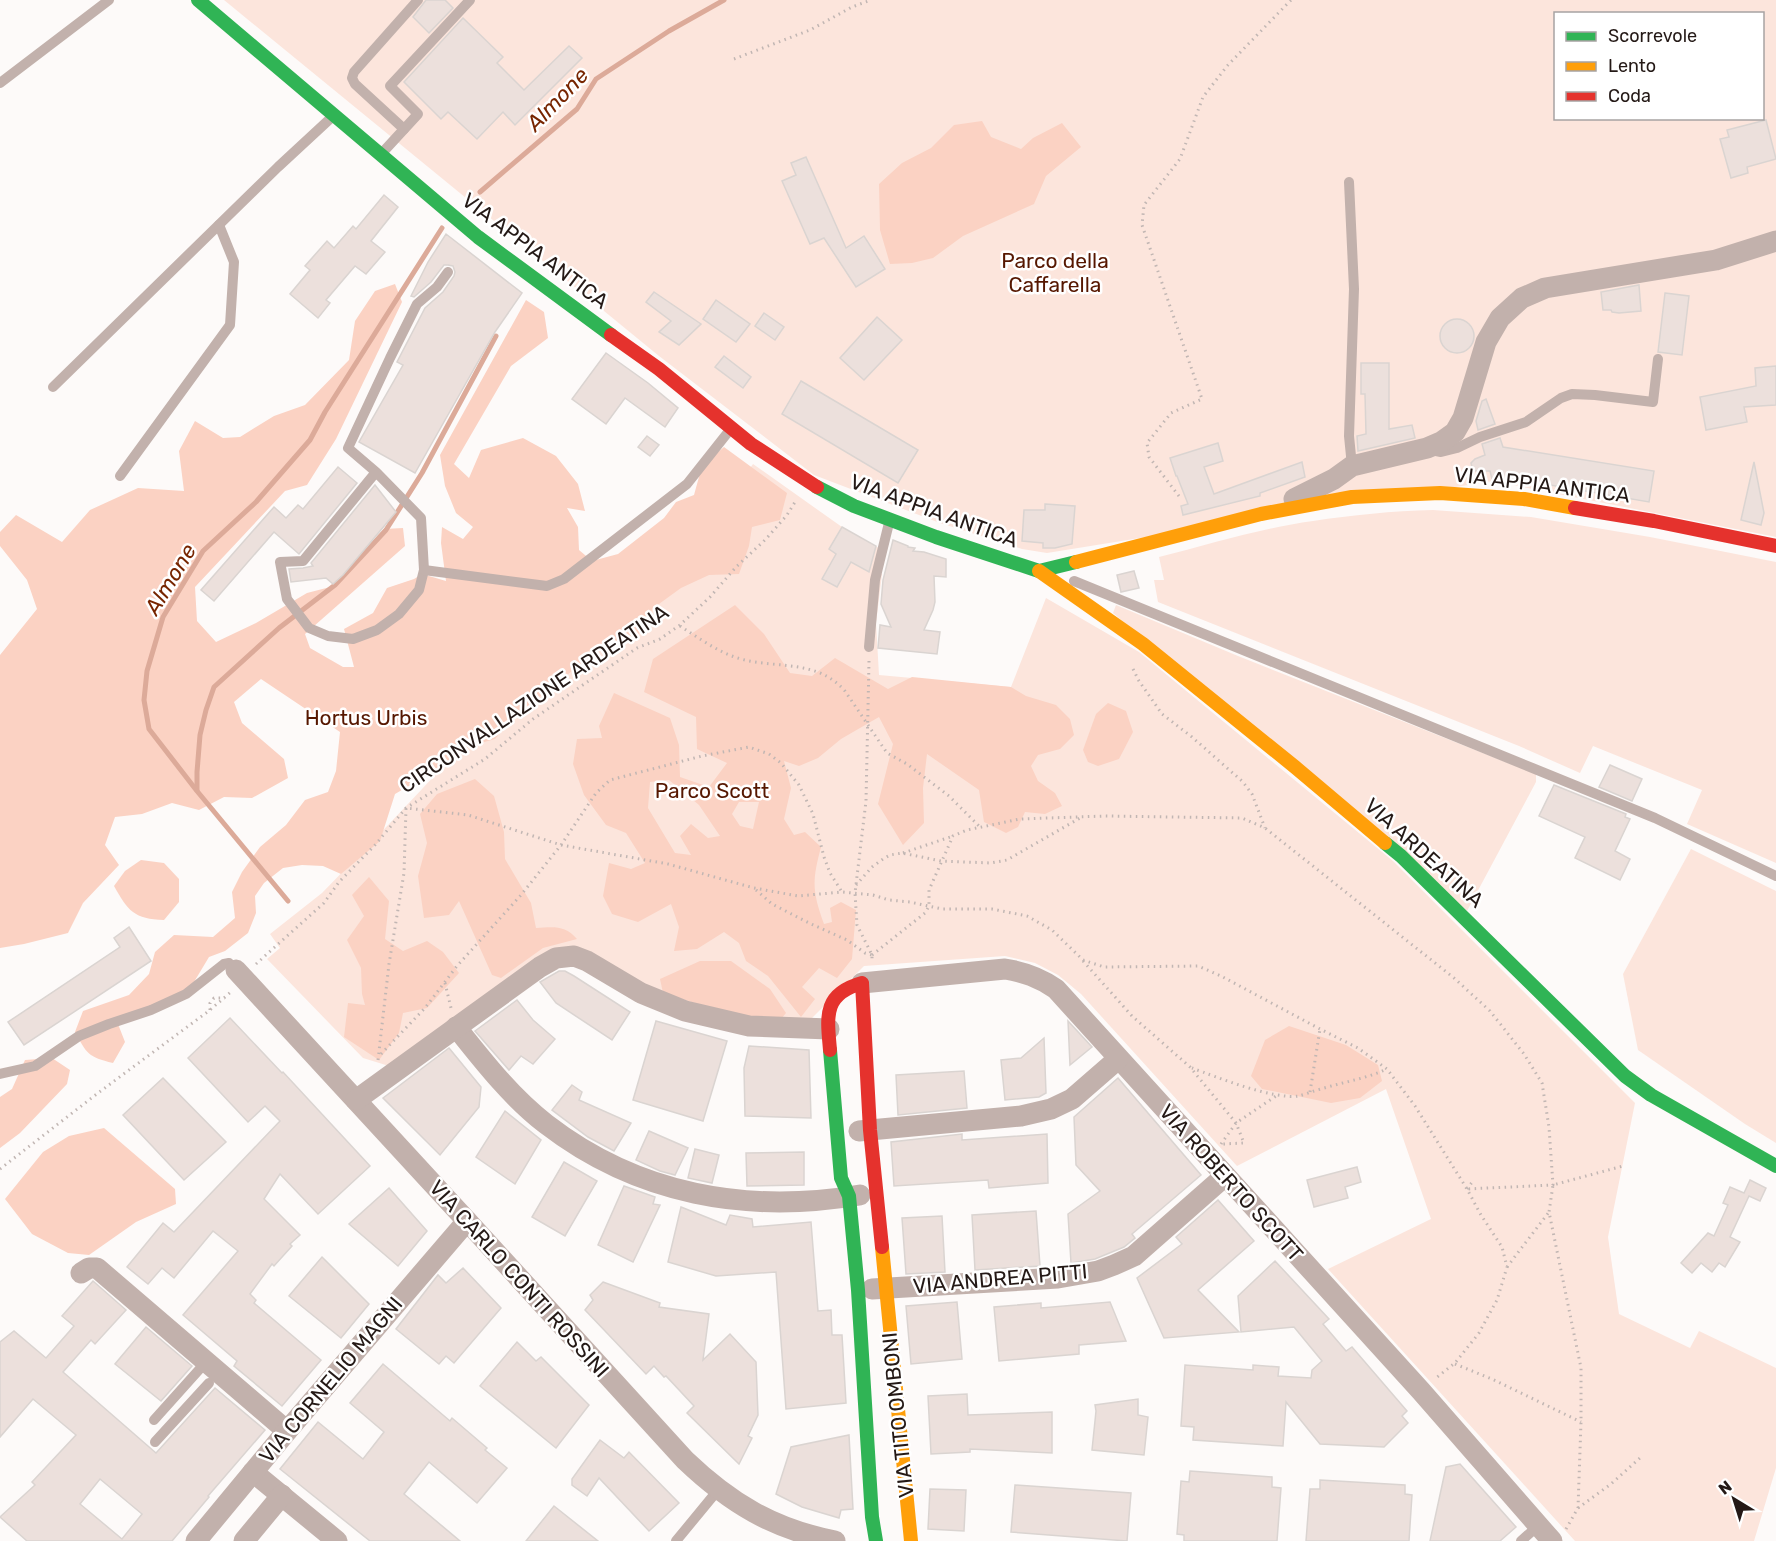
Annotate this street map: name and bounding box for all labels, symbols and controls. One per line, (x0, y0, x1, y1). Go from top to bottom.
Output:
legend (1554, 12, 1764, 120)
text: Scorrevole (1608, 25, 1697, 47)
text: Lento (1608, 55, 1656, 77)
water label: Almone (520, 62, 594, 137)
text: Coda (1608, 85, 1651, 107)
street label: VIA APPIA ANTICA (457, 187, 613, 314)
park label: Parco della Caffarella (1001, 248, 1109, 297)
street label: VIA APPIA ANTICA (1453, 461, 1631, 508)
street label: VIA APPIA ANTICA (847, 469, 1022, 553)
water label: Almone (138, 539, 202, 620)
street label: CIRCONVALLAZIONE ARDEATINA (394, 599, 673, 798)
park label: Hortus Urbis (305, 705, 427, 730)
park label: Parco Scott (655, 778, 769, 803)
street label: VIA ARDEATINA (1360, 793, 1489, 913)
street label: VIA ROBERTO SCOTT (1154, 1099, 1309, 1266)
street label: VIA CARLO CONTI ROSSINI (424, 1175, 615, 1382)
street label: VIA ANDREA PITTI (912, 1258, 1088, 1299)
street label: VIA CORNELIO MAGNI (254, 1291, 408, 1468)
street label: VIA TITO OMBONI (876, 1331, 919, 1499)
north arrow (1704, 1469, 1764, 1529)
text: N (1715, 1477, 1735, 1499)

